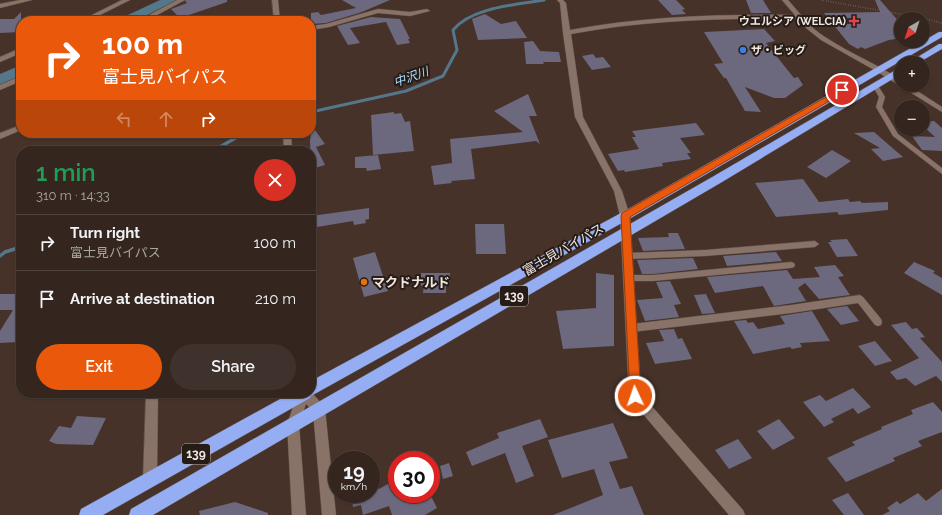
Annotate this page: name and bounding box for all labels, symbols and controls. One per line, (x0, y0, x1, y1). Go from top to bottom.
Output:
north arrow (894, 12, 930, 48)
map controls (894, 12, 930, 136)
place label: ウエルシア (WELCIA) (739, 15, 847, 28)
marker: ウエルシア (WELCIA) (849, 16, 859, 26)
text: 100 m (102, 28, 183, 61)
icon: right (36, 32, 88, 84)
place label: ザ・ビッグ (751, 44, 806, 57)
marker: ザ・ビッグ (738, 45, 748, 55)
button: + (894, 56, 930, 92)
water label: 中沢川 (392, 64, 432, 89)
text: 富士見バイパス (102, 66, 228, 87)
pin (825, 73, 859, 107)
icon: arrive (831, 79, 853, 101)
button: − (894, 100, 930, 136)
icon: left (113, 108, 135, 130)
icon: ahead (155, 108, 177, 130)
icon: right (197, 108, 219, 130)
text: 1 min (36, 158, 96, 187)
button: close (254, 159, 296, 201)
text: 310 m · 14:33 (36, 188, 110, 203)
street label: 富士見バイパス (520, 220, 606, 279)
text: Turn right (70, 224, 140, 242)
icon: right (36, 232, 58, 254)
text: 100 m (254, 234, 296, 252)
text: 富士見バイパス (70, 245, 161, 260)
place label: マクドナルド (372, 275, 450, 290)
marker: マクドナルド (359, 277, 369, 287)
road number: 139 (500, 286, 528, 306)
icon: arrive (36, 288, 58, 310)
text: Arrive at destination (70, 290, 215, 308)
text: 210 m (255, 290, 296, 308)
button: Exit (36, 344, 162, 390)
button: Share (170, 344, 296, 390)
position arrow (614, 375, 656, 417)
road number: 139 (182, 444, 210, 464)
speed limit sign: 30 (388, 451, 440, 503)
text: 19 (343, 460, 365, 484)
text: km/h (341, 481, 367, 492)

